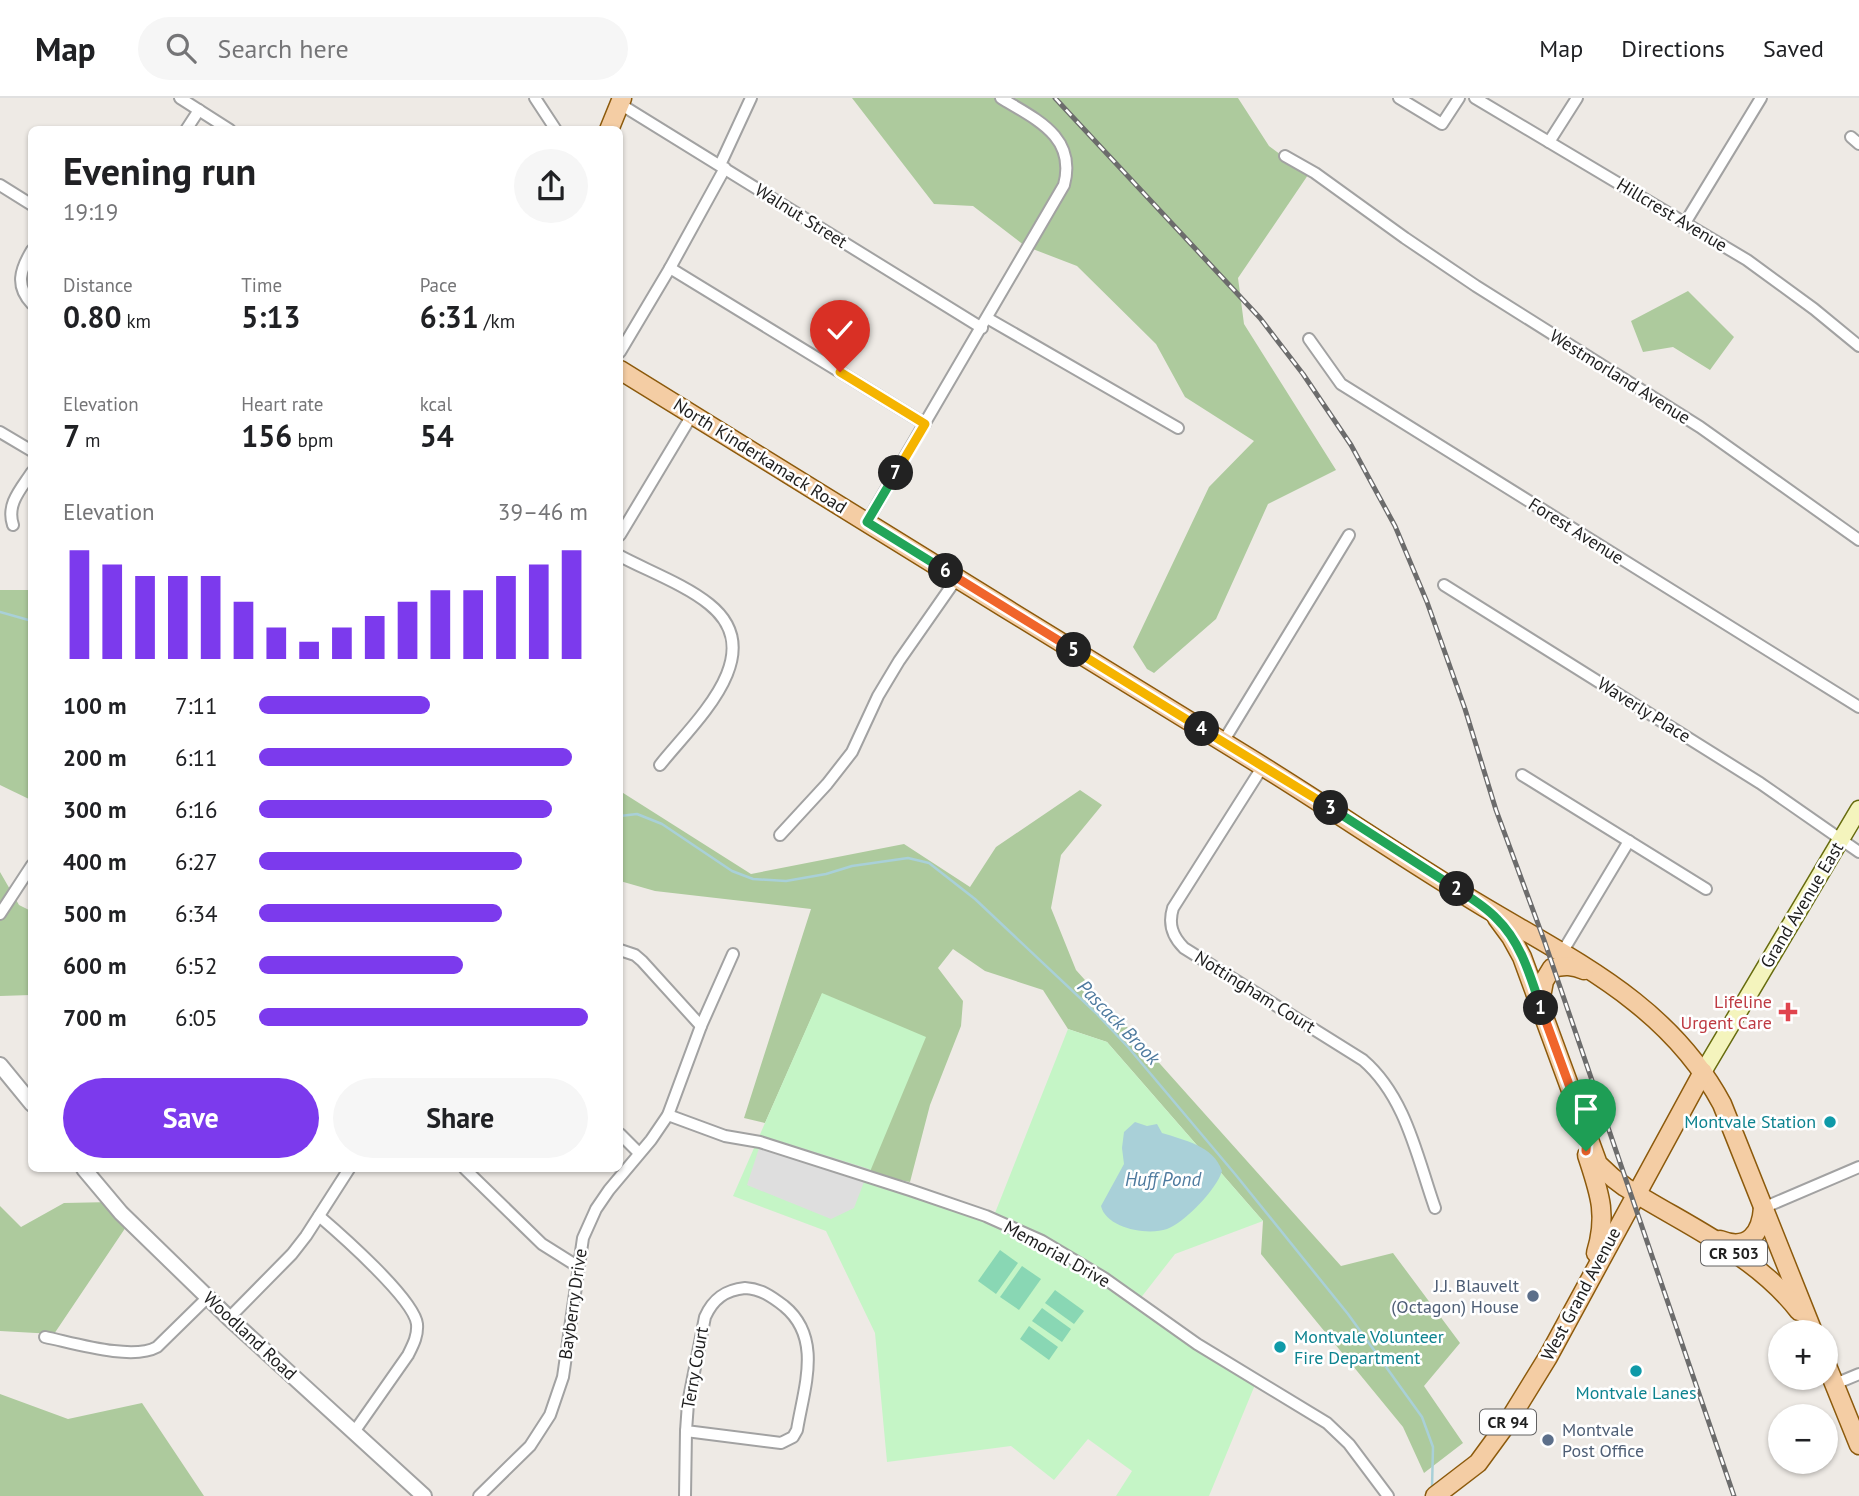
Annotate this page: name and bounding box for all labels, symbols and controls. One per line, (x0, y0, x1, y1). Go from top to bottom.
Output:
search box (138, 17, 628, 80)
text: Map (35, 27, 96, 70)
icon: search (162, 29, 200, 67)
text: Search here (218, 32, 349, 65)
text: Map (1539, 33, 1583, 64)
text: Directions (1621, 33, 1725, 64)
text: Saved (1763, 33, 1824, 64)
text: Evening run (63, 146, 256, 195)
button: share (514, 149, 588, 223)
street label: Hillcrest Avenue (1613, 173, 1732, 257)
street label: Walnut Street (751, 178, 852, 253)
text: 19:19 (63, 197, 118, 226)
text: Distance (63, 273, 133, 297)
text: Time (241, 273, 282, 297)
text: Pace (420, 273, 457, 297)
text: 0.80 (63, 297, 121, 336)
text: 5:13 (241, 297, 300, 336)
text: 6:31 (420, 297, 479, 336)
pin (810, 300, 870, 372)
text: km (121, 309, 151, 333)
text: /km (479, 309, 515, 333)
icon: check (821, 311, 859, 349)
street label: Westmorland Avenue (1546, 324, 1695, 429)
text: Elevation (63, 392, 139, 416)
text: Heart rate (241, 392, 323, 416)
text: kcal (420, 392, 452, 416)
street label: North Kinderkamack Road (669, 393, 851, 518)
text: 7 (63, 416, 80, 455)
text: 156 (241, 416, 292, 455)
text: 54 (420, 416, 454, 455)
text: m (80, 428, 101, 452)
text: bpm (292, 428, 333, 452)
pin: 7 (878, 456, 914, 490)
text: 7 (890, 460, 901, 484)
street label: Forest Avenue (1524, 492, 1628, 569)
text: Elevation (63, 497, 155, 526)
text: 39–46 m (498, 497, 588, 526)
pin: 6 (928, 554, 964, 588)
text: 6 (940, 558, 951, 582)
pin: 5 (1056, 632, 1092, 668)
text: 5 (1068, 637, 1079, 661)
street label: Waverly Place (1593, 672, 1695, 747)
text: 100 m (63, 691, 126, 720)
text: 7:11 (175, 691, 218, 720)
pin: 4 (1184, 712, 1220, 746)
text: 4 (1196, 716, 1207, 740)
text: 200 m (63, 743, 126, 772)
text: 6:11 (175, 743, 218, 772)
pin: 3 (1314, 790, 1348, 826)
text: 300 m (63, 795, 126, 824)
text: 6:16 (175, 795, 218, 824)
text: 3 (1325, 795, 1336, 819)
street label: Grand Avenue East (1755, 837, 1848, 972)
text: 400 m (63, 847, 126, 876)
text: 6:27 (175, 847, 218, 876)
pin: 2 (1440, 872, 1474, 906)
text: 2 (1451, 876, 1462, 900)
text: 500 m (63, 899, 126, 928)
text: 6:34 (175, 899, 218, 928)
street label: Nottingham Court (1191, 945, 1320, 1038)
text: 600 m (63, 951, 126, 980)
text: 6:52 (175, 951, 218, 980)
water label: Pascack Brook (1073, 974, 1166, 1071)
pin: 1 (1524, 990, 1558, 1026)
place label: Lifeline Urgent Care (1680, 990, 1772, 1034)
text: 1 (1535, 995, 1546, 1019)
marker: Lifeline Urgent Care (1778, 1002, 1798, 1022)
text: 700 m (63, 1003, 126, 1032)
text: 6:05 (175, 1003, 218, 1032)
button: Save (63, 1078, 319, 1158)
button: Share (333, 1078, 588, 1158)
pin (1556, 1079, 1616, 1151)
icon: arrive (1567, 1090, 1605, 1128)
place label: Montvale Station (1684, 1110, 1816, 1133)
marker: Montvale Station (1822, 1114, 1838, 1130)
water label: Huff Pond (1125, 1167, 1202, 1191)
street label: Memorial Drive (1000, 1215, 1114, 1292)
street label: West Grand Avenue (1536, 1223, 1625, 1364)
road number: CR 503 (1701, 1240, 1767, 1266)
street label: Bayberry Drive (553, 1247, 592, 1361)
place label: J.J. Blauvelt (Octagon) House (1391, 1274, 1519, 1318)
street label: Woodland Road (199, 1286, 302, 1385)
marker: J.J. Blauvelt (Octagon) House (1525, 1288, 1541, 1304)
map controls (1768, 1320, 1838, 1474)
button: + (1768, 1320, 1838, 1390)
street label: Terry Court (676, 1325, 713, 1411)
place label: Montvale Volunteer Fire Department (1294, 1325, 1444, 1369)
marker: Montvale Volunteer Fire Department (1272, 1339, 1288, 1355)
marker: Montvale Lanes (1628, 1363, 1644, 1379)
place label: Montvale Lanes (1575, 1381, 1697, 1404)
button: − (1768, 1404, 1838, 1474)
road number: CR 94 (1480, 1410, 1536, 1434)
place label: Montvale Post Office (1562, 1418, 1644, 1462)
marker: Montvale Post Office (1540, 1432, 1556, 1448)

